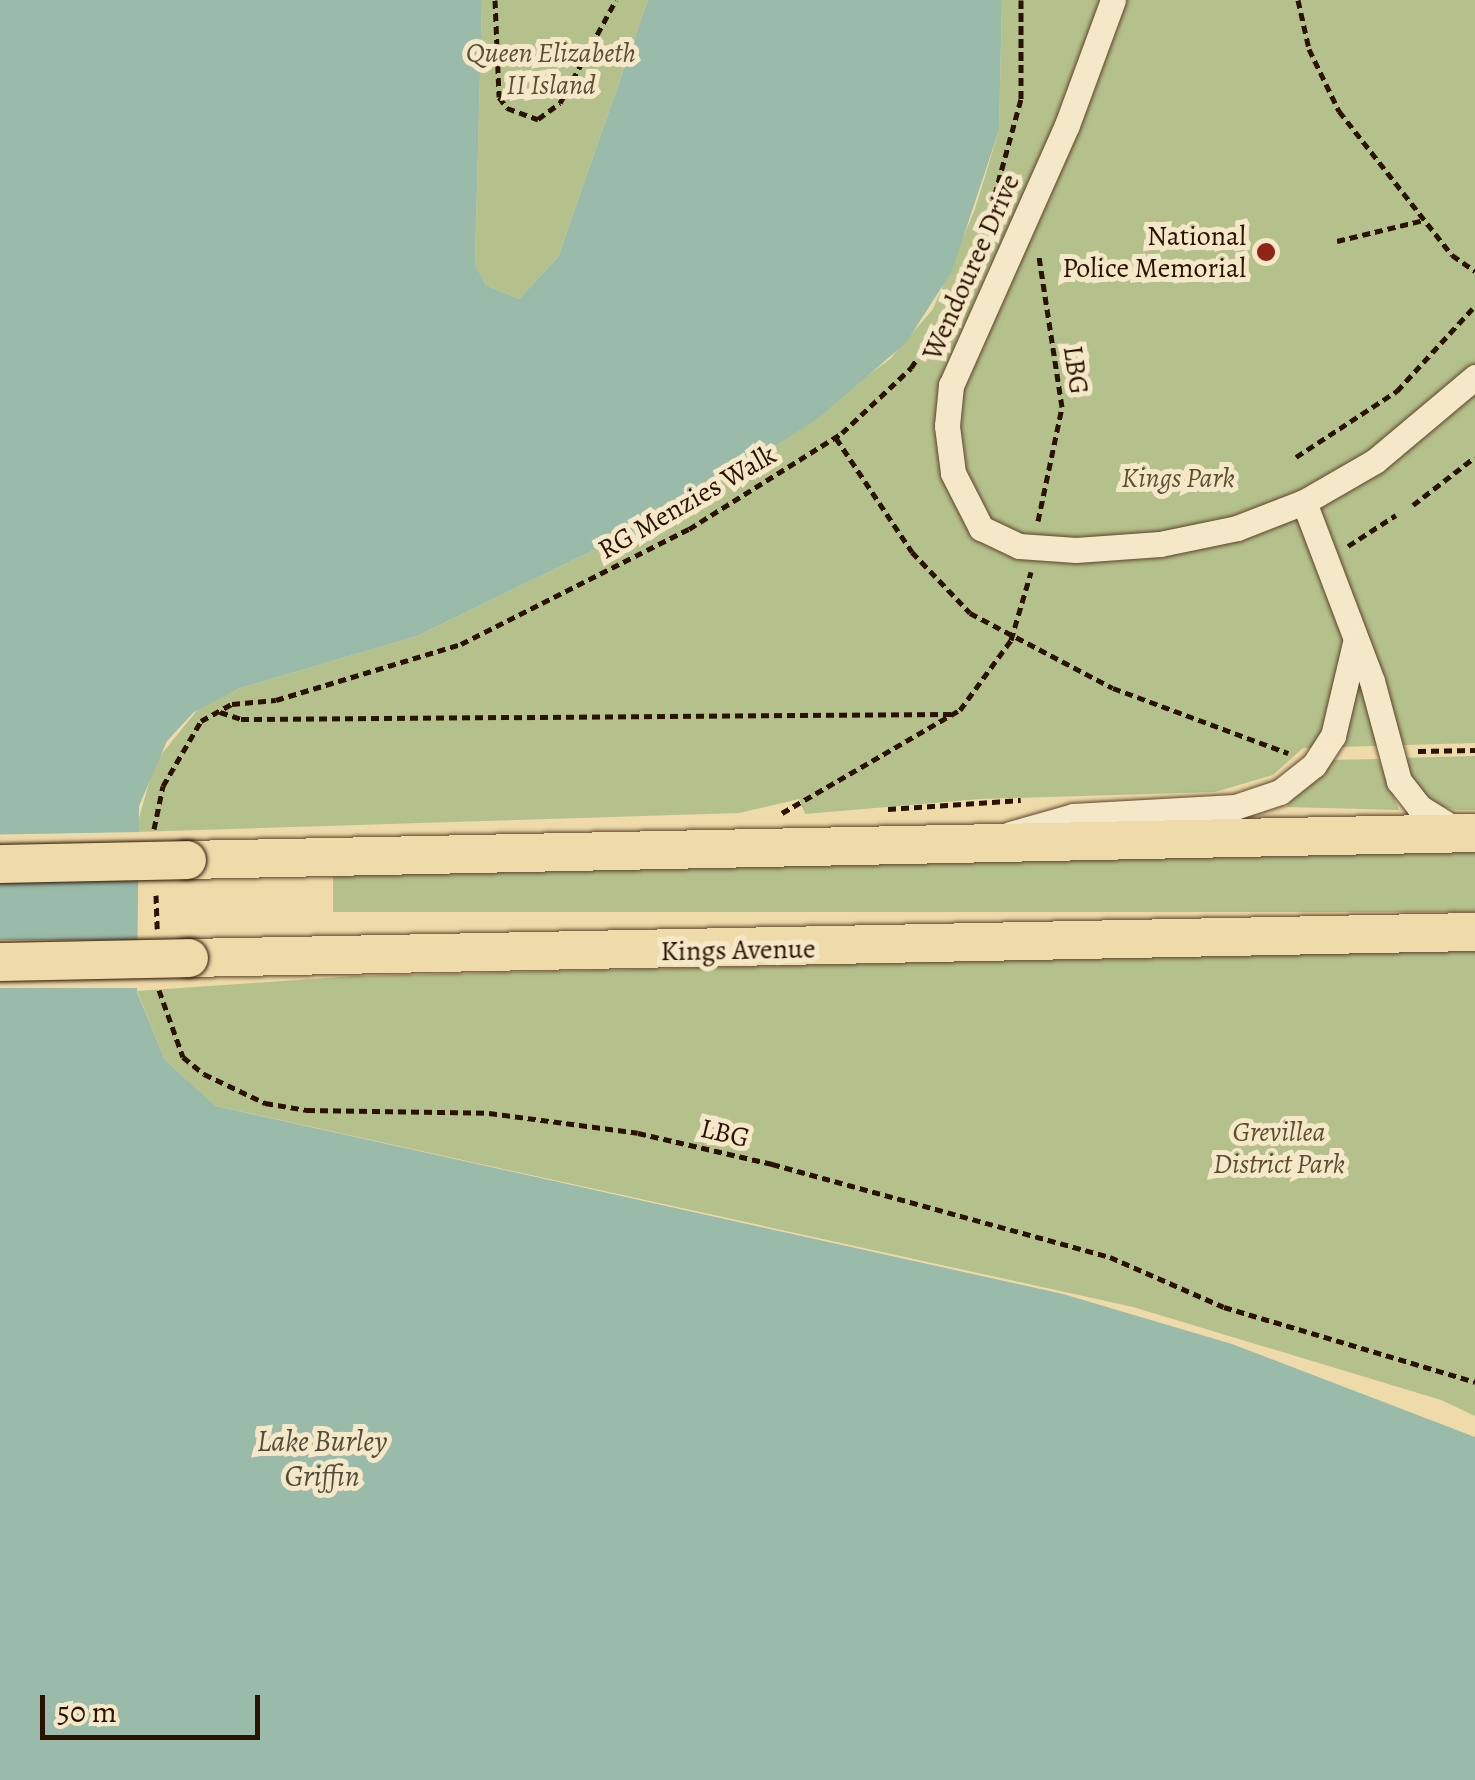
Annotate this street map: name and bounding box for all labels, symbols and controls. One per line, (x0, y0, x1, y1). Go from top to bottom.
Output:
park label: Queen Elizabeth II Island (466, 36, 636, 102)
street label: Wendouree Drive (915, 169, 1027, 365)
place label: National Police Memorial (1062, 219, 1246, 285)
marker: National Police Memorial (1255, 241, 1277, 263)
street label: LBG (1056, 343, 1096, 397)
street label: RG Menzies Walk (592, 437, 782, 567)
park label: Kings Park (1121, 461, 1235, 495)
street label: Kings Avenue (660, 932, 816, 968)
street label: LBG (697, 1111, 753, 1155)
park label: Grevillea District Park (1213, 1115, 1345, 1181)
water label: Lake Burley Griffin (257, 1423, 387, 1494)
scale bar (45, 1675, 265, 1737)
text: 50 m (57, 1692, 117, 1732)

